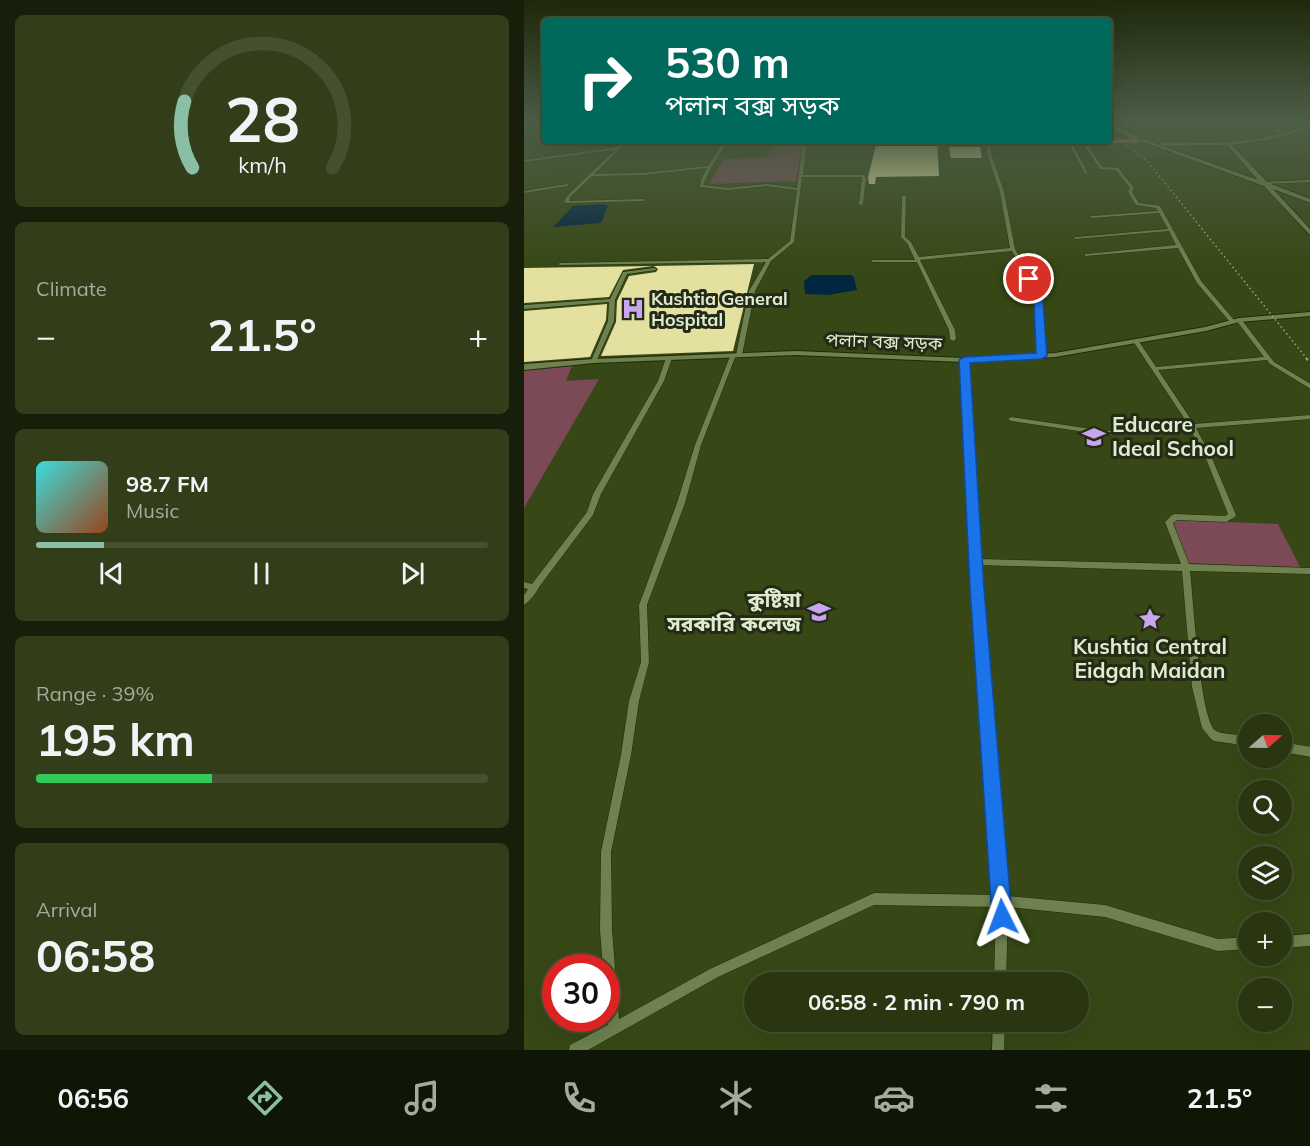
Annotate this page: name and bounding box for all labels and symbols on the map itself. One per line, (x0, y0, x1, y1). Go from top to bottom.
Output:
pin (1003, 253, 1054, 304)
place label: Kushtia General Hospital (651, 287, 788, 331)
hospital icon: Kushtia General Hospital (620, 296, 646, 322)
street label: পলান বক্স সড়ক (825, 328, 943, 355)
place label: Educare Ideal School (1112, 411, 1234, 461)
school or university icon: Educare Ideal School (1081, 424, 1107, 450)
place label: কুষ্টিয়া সরকারি কলেজ (666, 586, 802, 636)
school or university icon: কুষ্টিয়া সরকারি কলেজ (806, 599, 832, 625)
place icon: Kushtia Central Eidgah Maidan (1137, 606, 1163, 632)
place label: Kushtia Central Eidgah Maidan (1073, 633, 1227, 683)
north arrow (1238, 714, 1292, 768)
position arrow (970, 885, 1034, 949)
speed limit sign: 30 (542, 954, 620, 1032)

